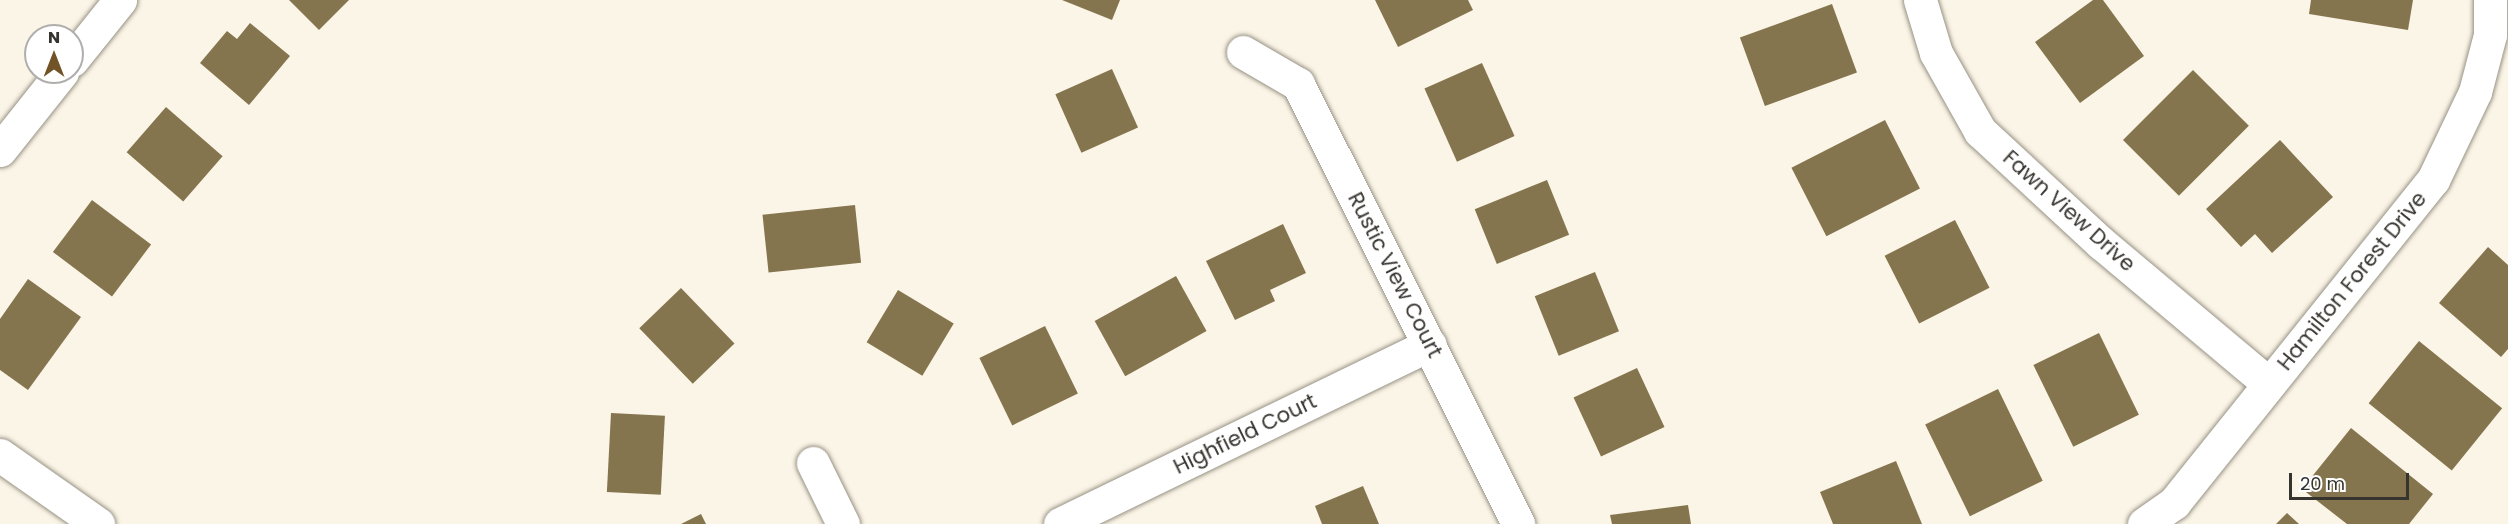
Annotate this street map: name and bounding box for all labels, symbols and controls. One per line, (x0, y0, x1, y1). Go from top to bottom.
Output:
north arrow (24, 24, 84, 84)
text: N (48, 26, 60, 49)
street label: Fawn View Drive (1998, 145, 2140, 277)
street label: Hamilton Forest Drive (2272, 187, 2432, 375)
street label: Rustic View Court (1342, 188, 1448, 362)
street label: Highfield Court (1169, 388, 1321, 480)
scale bar (2292, 461, 2412, 499)
text: 20 m (2300, 471, 2345, 496)

